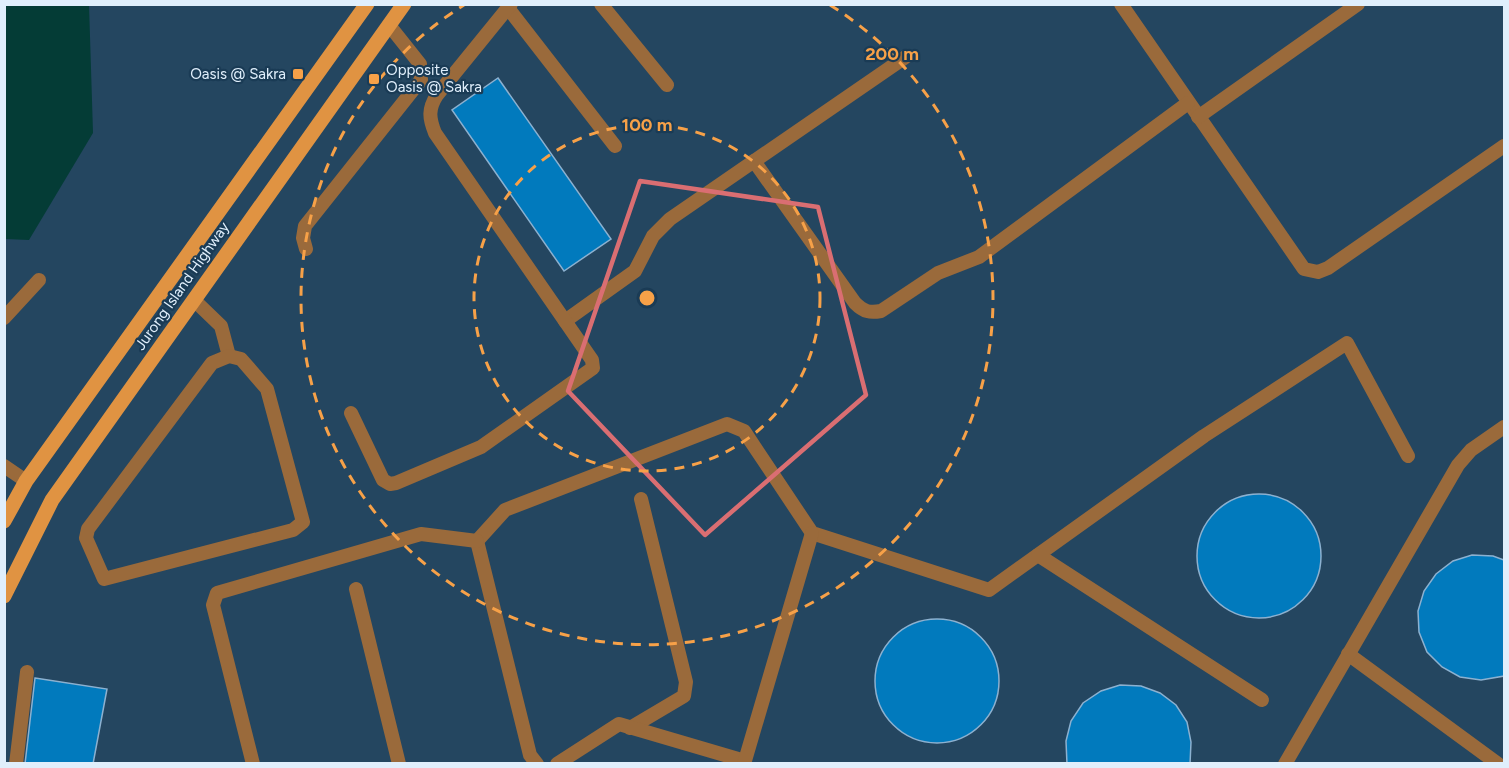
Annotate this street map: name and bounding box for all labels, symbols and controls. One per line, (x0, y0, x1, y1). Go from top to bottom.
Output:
text: 200 m (865, 43, 919, 65)
place label: Opposite Oasis @ Sakra (386, 61, 482, 96)
place label: Oasis @ Sakra (190, 65, 286, 83)
marker: Oasis @ Sakra (291, 67, 305, 81)
marker: Opposite Oasis @ Sakra (367, 72, 381, 86)
text: 100 m (622, 114, 672, 136)
street label: Jurong Island Highway (131, 218, 233, 354)
centre of rings (637, 288, 657, 308)

